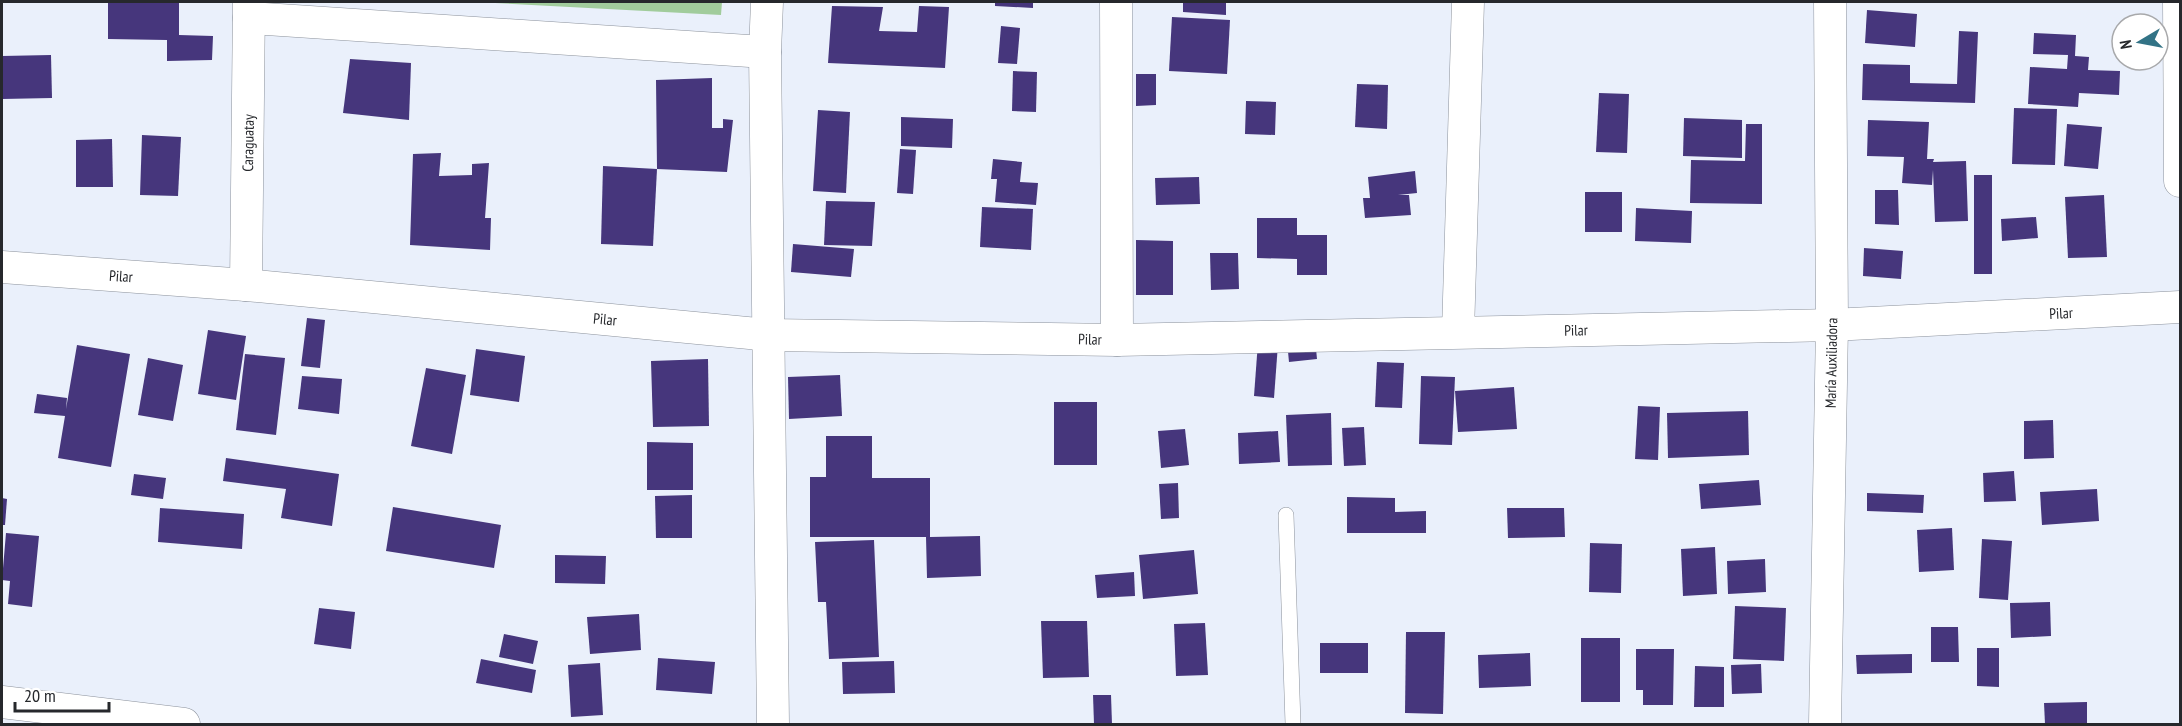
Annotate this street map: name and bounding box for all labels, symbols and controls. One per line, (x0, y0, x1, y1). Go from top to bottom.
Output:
north arrow (2110, 12, 2170, 72)
text: N (2115, 39, 2136, 51)
street label: Caraguatay (238, 114, 258, 172)
street label: Pilar (109, 266, 134, 286)
street label: Pilar (2049, 303, 2074, 323)
street label: Pilar (592, 309, 618, 330)
street label: María Auxiliadora (1821, 318, 1841, 408)
street label: Pilar (1564, 320, 1589, 340)
street label: Pilar (1078, 329, 1103, 349)
scale bar (15, 675, 110, 713)
text: 20 m (24, 684, 56, 707)

